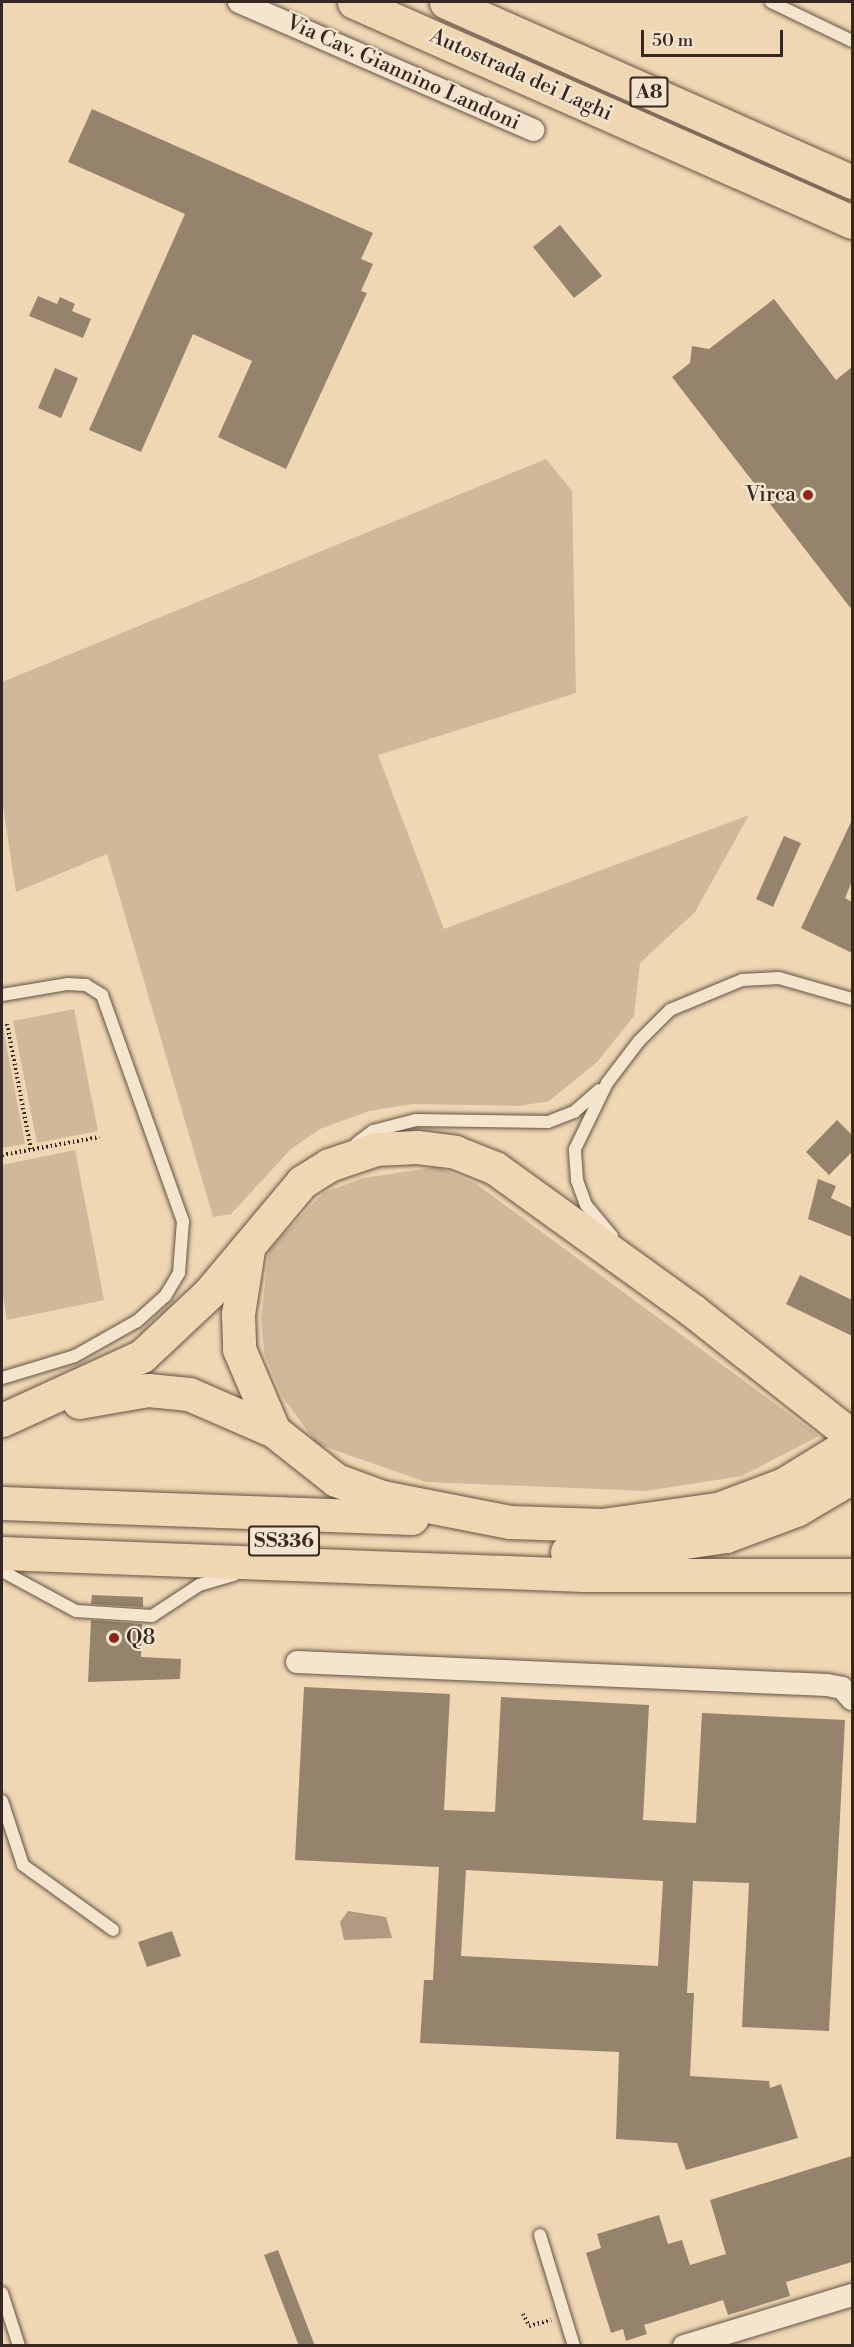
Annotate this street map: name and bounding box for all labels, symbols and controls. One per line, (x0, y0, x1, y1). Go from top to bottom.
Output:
street label: Via Cav. Giannino Landoni (282, 10, 524, 136)
scale bar (644, 18, 786, 56)
street label: Autostrada dei Laghi (426, 23, 616, 127)
text: 50 m (652, 29, 693, 52)
road number: A8 (628, 75, 670, 109)
place label: Virca (745, 482, 796, 508)
marker: Virca (801, 488, 815, 502)
road number: SS336 (248, 1524, 320, 1558)
place label: Q8 (126, 1625, 155, 1651)
marker: Q8 (107, 1631, 121, 1645)

